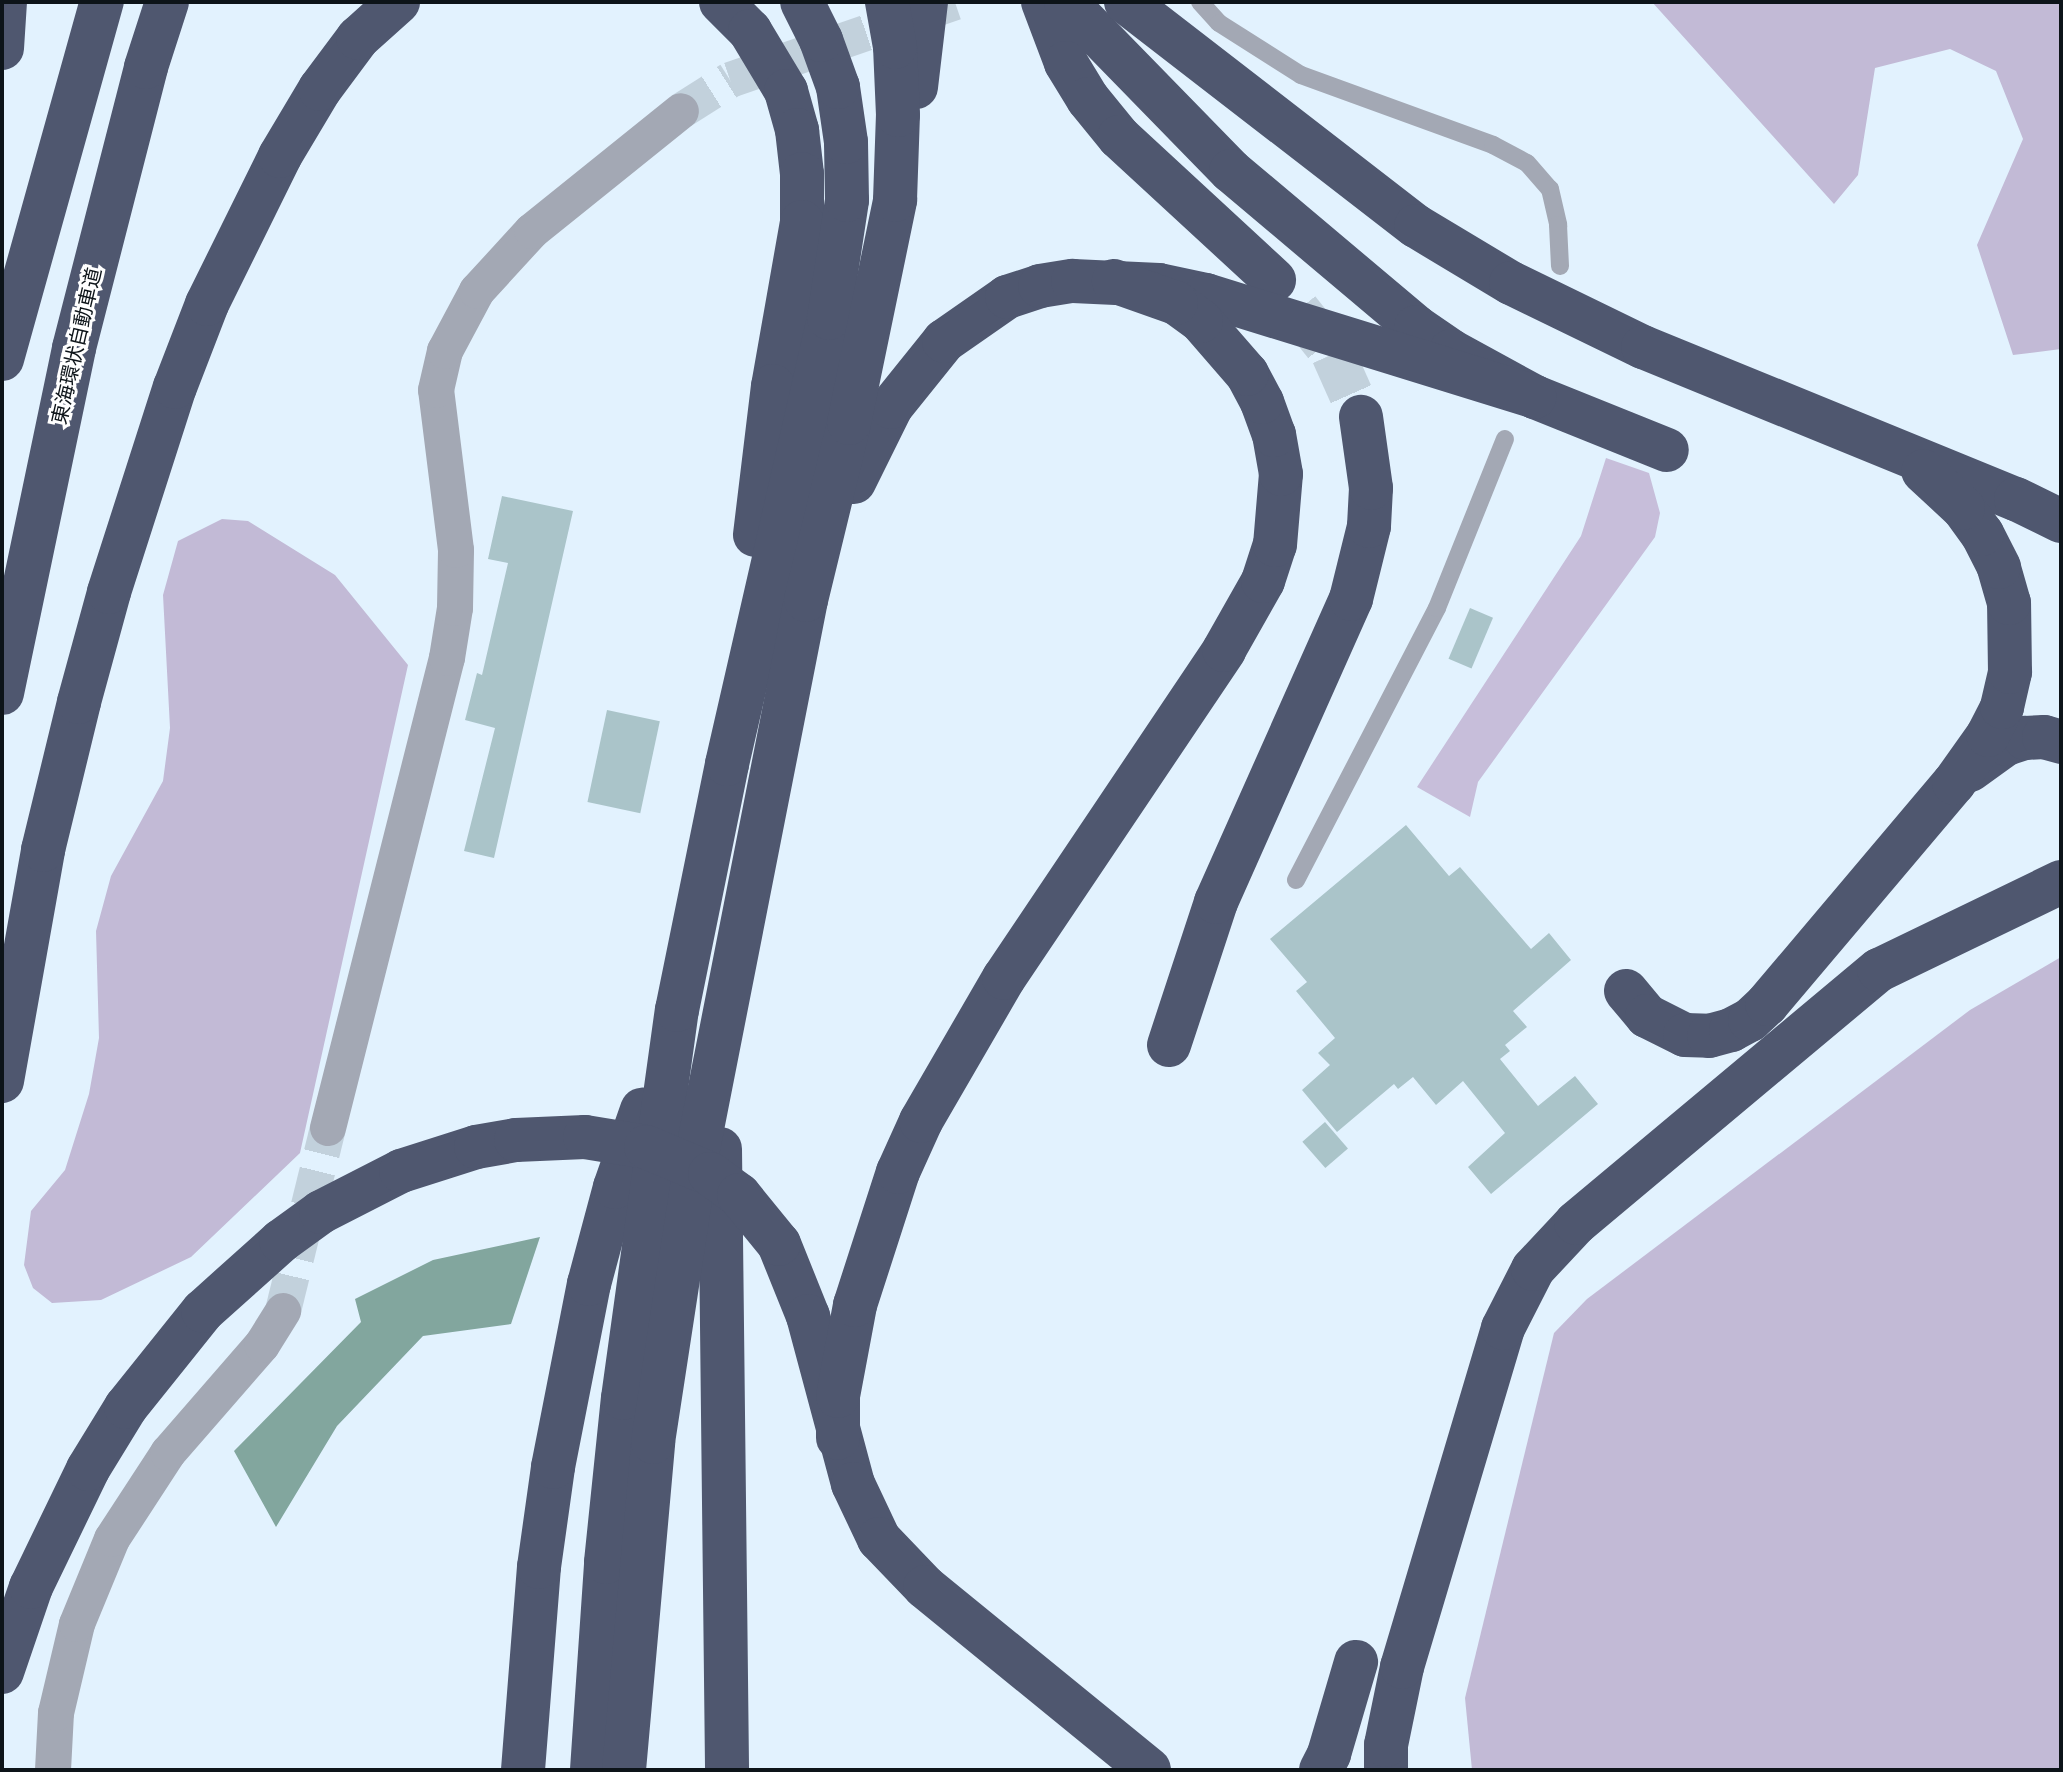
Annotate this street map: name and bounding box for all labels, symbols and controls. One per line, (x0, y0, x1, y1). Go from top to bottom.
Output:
street label: 東海環状自動車道 (47, 265, 107, 427)

